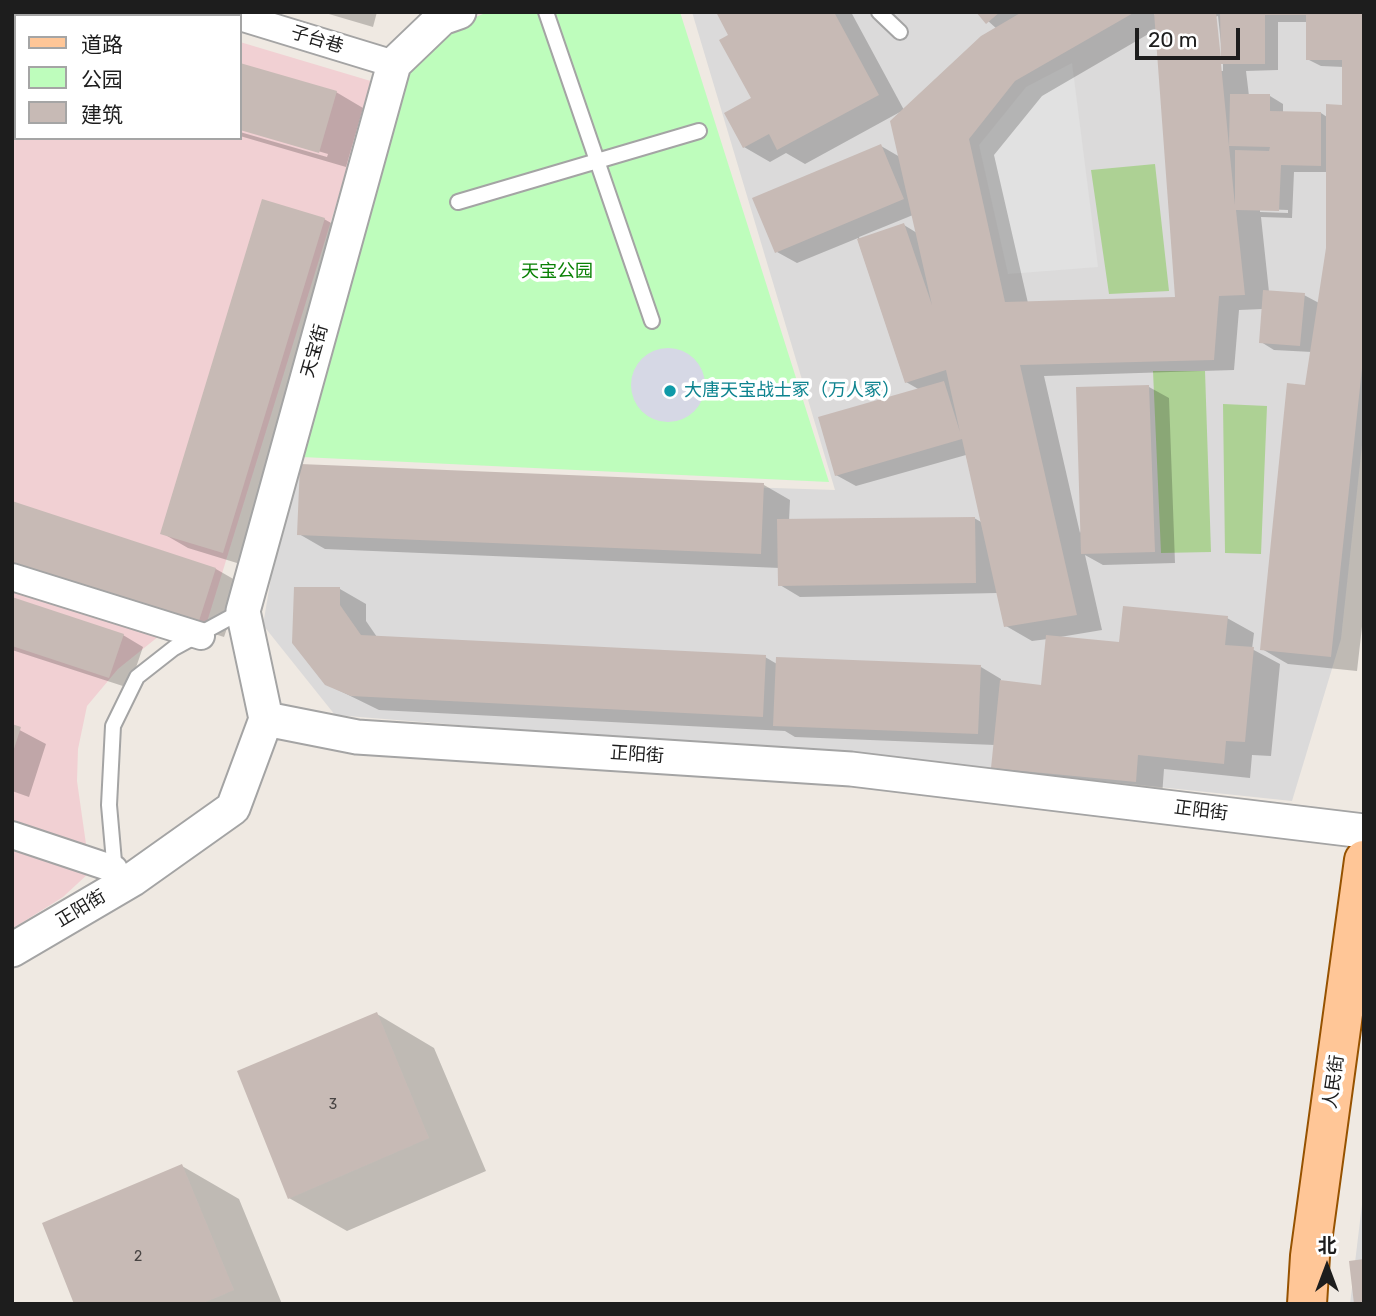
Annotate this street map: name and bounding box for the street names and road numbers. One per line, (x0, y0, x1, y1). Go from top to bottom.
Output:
street label: 子台巷 (288, 22, 346, 58)
street label: 天宝街 (297, 322, 333, 380)
street label: 正阳街 (609, 742, 665, 768)
street label: 正阳街 (1173, 797, 1229, 825)
street label: 正阳街 (52, 886, 110, 932)
street label: 人民街 (1320, 1054, 1348, 1110)

